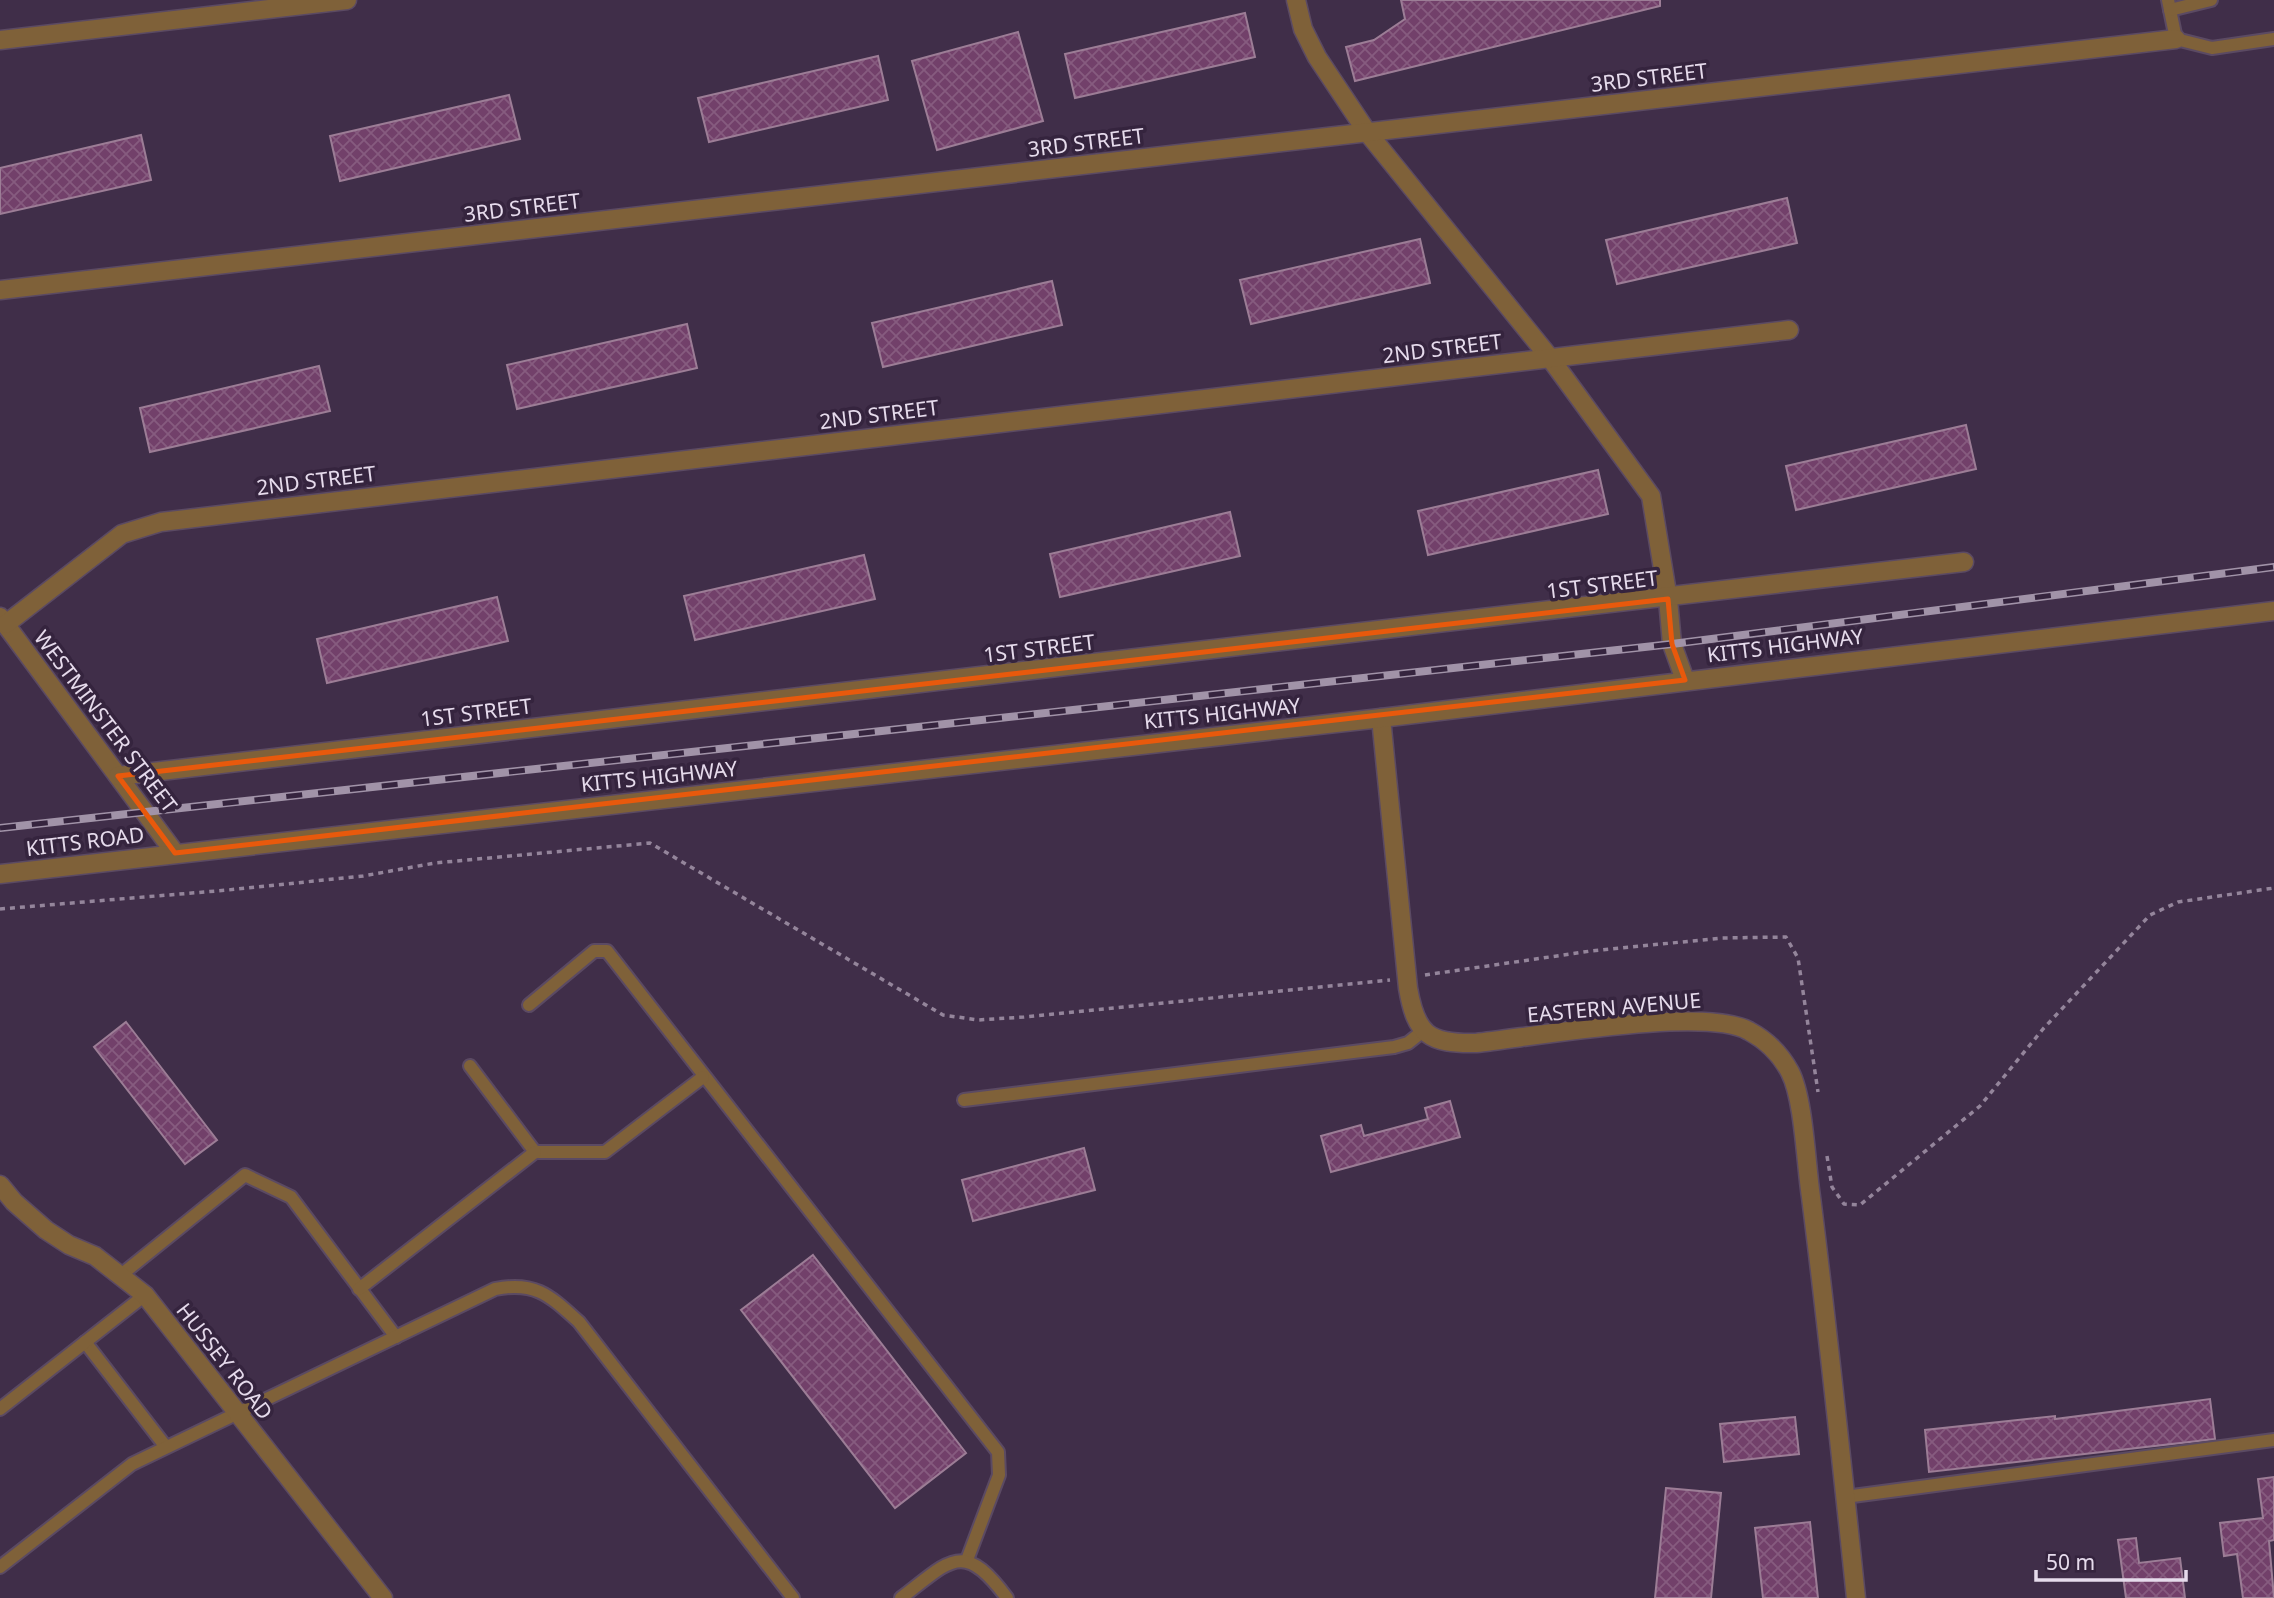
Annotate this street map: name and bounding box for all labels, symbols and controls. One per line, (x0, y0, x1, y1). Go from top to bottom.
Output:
street label: 3RD STREET (1589, 56, 1709, 98)
street label: 3RD STREET (1026, 121, 1146, 163)
street label: 3RD STREET (462, 186, 582, 228)
street label: 2ND STREET (1381, 327, 1504, 369)
street label: 2ND STREET (818, 393, 941, 435)
street label: 2ND STREET (255, 459, 378, 501)
street label: 1ST STREET (1545, 563, 1660, 605)
street label: KITTS HIGHWAY (1705, 622, 1865, 668)
street label: WESTMINSTER STREET (28, 624, 184, 818)
street label: 1ST STREET (982, 627, 1097, 669)
street label: 1ST STREET (419, 691, 534, 733)
street label: KITTS HIGHWAY (1142, 691, 1302, 735)
street label: KITTS HIGHWAY (579, 754, 739, 798)
street label: KITTS ROAD (24, 820, 146, 862)
street label: EASTERN AVENUE (1526, 985, 1702, 1029)
street label: HUSSEY ROAD (171, 1297, 279, 1425)
scale bar (2036, 1538, 2186, 1582)
text: 50 m (2046, 1548, 2095, 1576)

